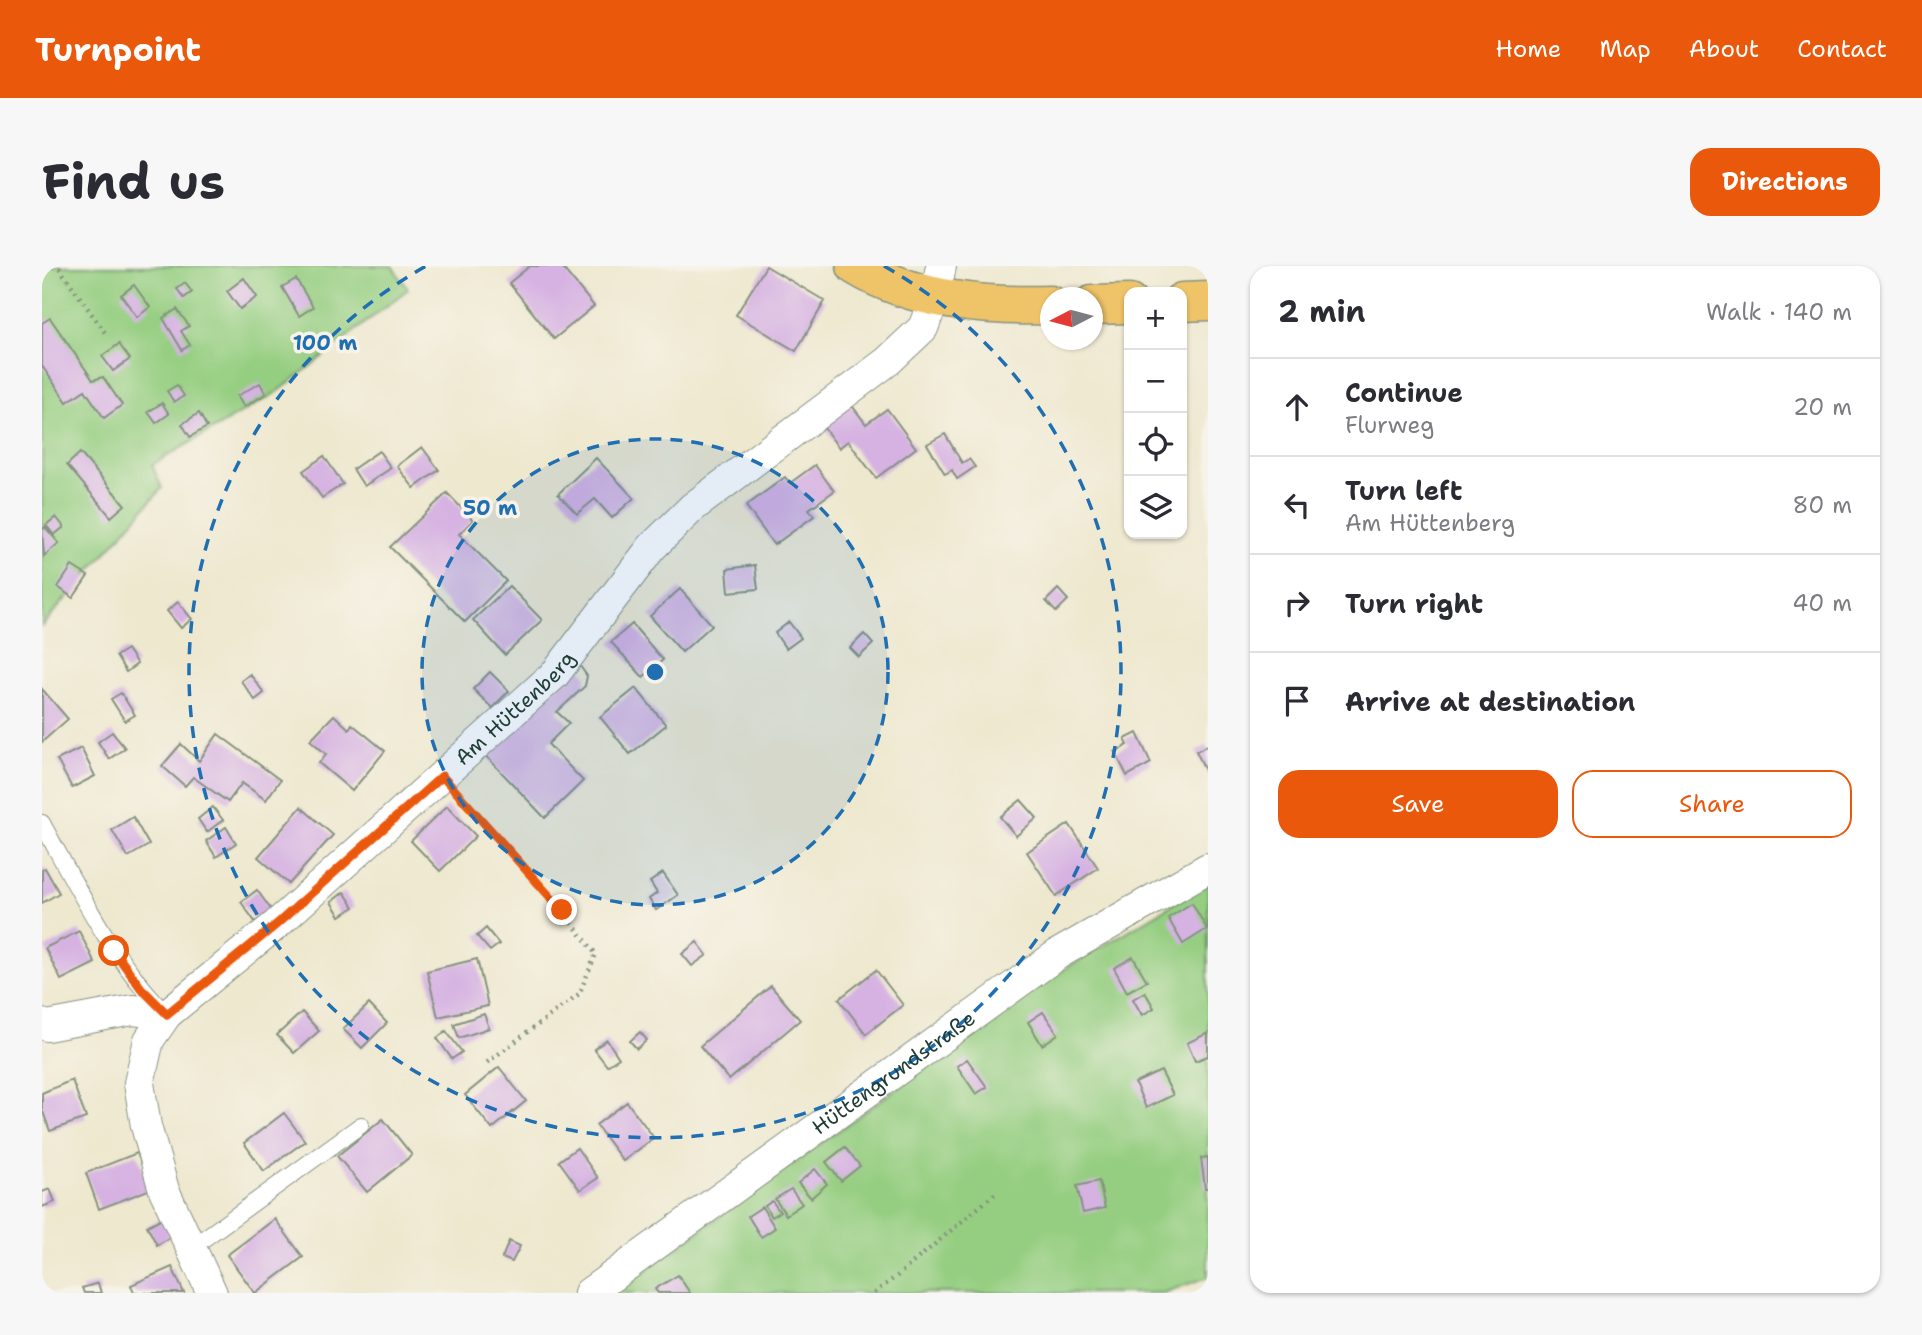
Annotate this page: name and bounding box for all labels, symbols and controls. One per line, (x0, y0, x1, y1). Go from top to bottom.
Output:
text: Turnpoint (35, 27, 201, 72)
text: Home (1495, 33, 1561, 65)
text: Map (1599, 33, 1651, 65)
text: About (1689, 33, 1759, 65)
text: Contact (1797, 33, 1887, 65)
button: Directions (1690, 148, 1880, 216)
text: Find us (42, 149, 225, 215)
north arrow (1040, 287, 1103, 350)
map controls (1124, 287, 1187, 539)
button: + (1124, 287, 1187, 350)
text: 2 min (1278, 291, 1365, 332)
text: Walk · 140 m (1706, 297, 1852, 327)
text: 100 m (293, 329, 357, 357)
button: − (1124, 350, 1187, 413)
text: Continue (1345, 375, 1463, 410)
icon: ahead (1278, 388, 1316, 426)
text: 20 m (1793, 392, 1852, 422)
text: Flurweg (1345, 410, 1434, 440)
button: locate (1124, 413, 1187, 476)
text: Turn left (1345, 473, 1462, 508)
button: layers (1124, 476, 1187, 539)
icon: left (1278, 486, 1316, 524)
text: 80 m (1793, 490, 1852, 520)
text: 50 m (463, 494, 517, 522)
text: Am Hüttenberg (1345, 508, 1515, 538)
icon: right (1278, 584, 1316, 622)
text: Turn right (1345, 586, 1483, 621)
text: 40 m (1792, 588, 1852, 618)
street label: Am Hüttenberg (449, 645, 581, 771)
centre of rings (643, 660, 667, 684)
icon: arrive (1278, 682, 1316, 720)
text: Arrive at destination (1345, 684, 1635, 719)
button: Save (1278, 770, 1558, 838)
button: Share (1572, 770, 1852, 838)
route end (546, 894, 577, 925)
route start (98, 935, 129, 966)
street label: Hüttengrundstraße (806, 1004, 981, 1141)

